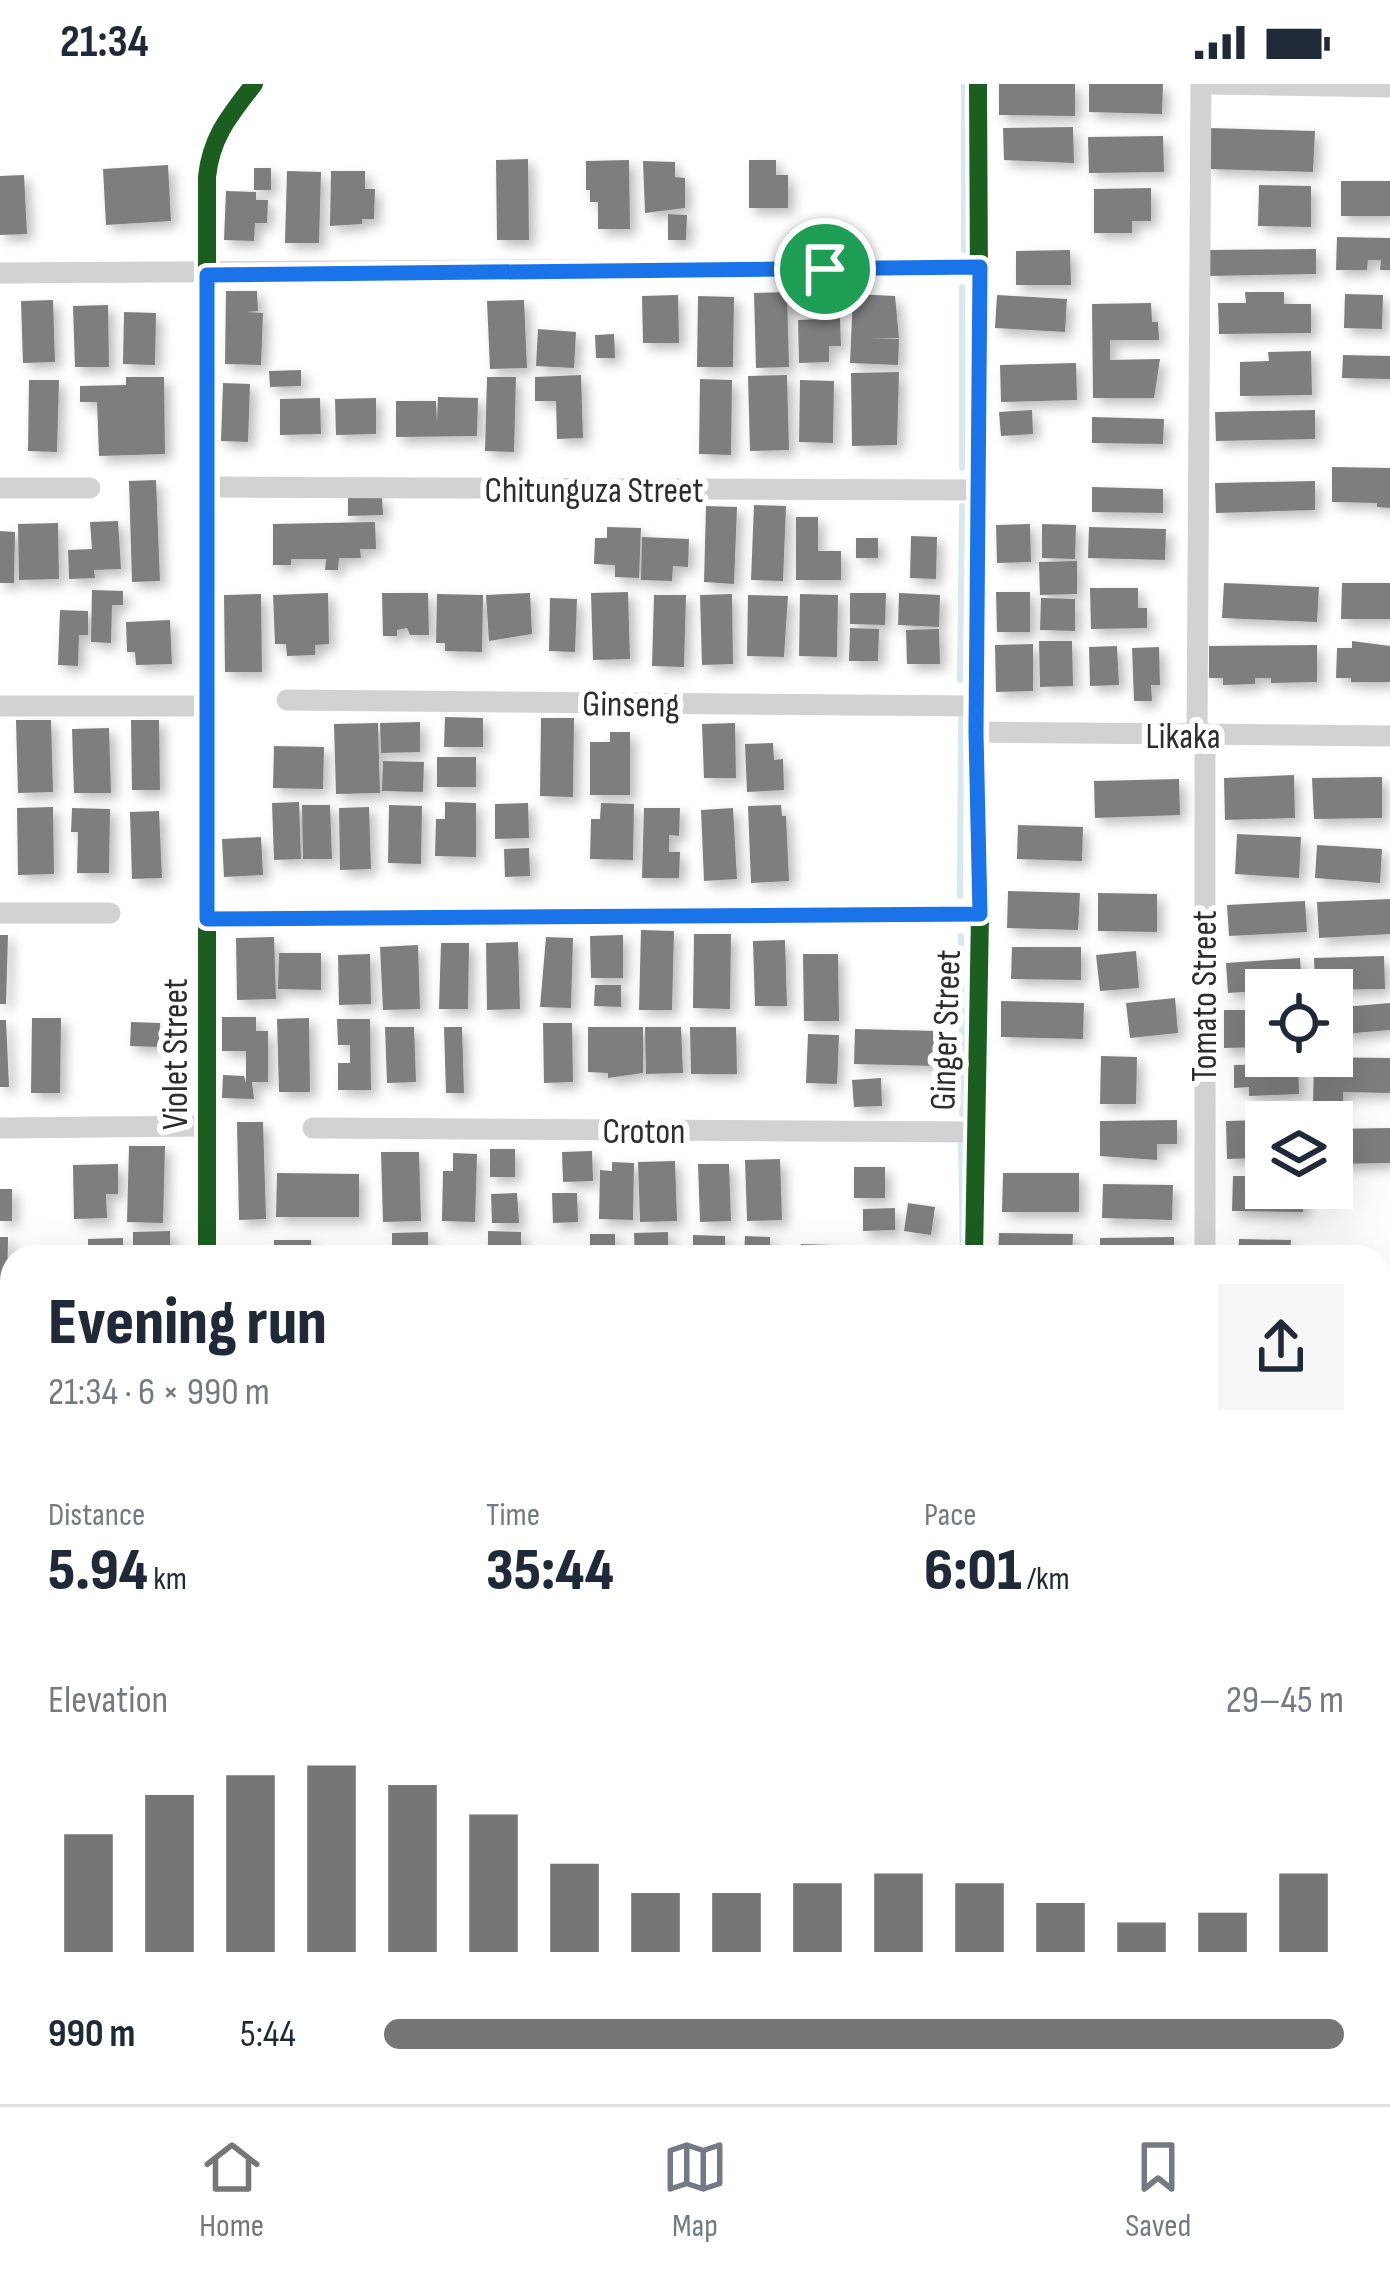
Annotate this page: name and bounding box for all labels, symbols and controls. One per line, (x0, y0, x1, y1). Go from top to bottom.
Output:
text: 21:34 (60, 15, 149, 70)
pin (774, 218, 876, 320)
icon: arrive (792, 236, 858, 302)
street label: Chitunguza Street (485, 470, 703, 513)
street label: Ginseng (582, 683, 680, 728)
street label: Likaka (1145, 716, 1221, 759)
street label: Tomato Street (1184, 910, 1227, 1082)
street label: Ginger Street (922, 949, 971, 1111)
map controls (1245, 969, 1353, 1209)
button: locate (1245, 969, 1353, 1077)
street label: Violet Street (155, 978, 198, 1130)
button: layers (1245, 1101, 1353, 1209)
street label: Croton (602, 1111, 686, 1154)
text: Evening run (48, 1284, 327, 1363)
button: share (1218, 1284, 1344, 1410)
text: 21:34 · 6 × 990 m (48, 1369, 270, 1416)
text: Distance (48, 1495, 145, 1535)
text: Time (486, 1495, 540, 1535)
text: Pace (924, 1495, 977, 1535)
text: 5.94 (48, 1535, 148, 1607)
text: 35:44 (486, 1535, 614, 1607)
text: 6:01 (924, 1535, 1022, 1607)
text: km (148, 1559, 187, 1599)
text: /km (1022, 1559, 1070, 1599)
text: Elevation (48, 1677, 168, 1724)
text: 29–45 m (1226, 1677, 1344, 1724)
text: 990 m (48, 2011, 135, 2058)
text: 5:44 (240, 2011, 296, 2058)
tab: Home (199, 2134, 265, 2246)
tab: Map (662, 2134, 728, 2246)
tab: Saved (1125, 2134, 1191, 2246)

